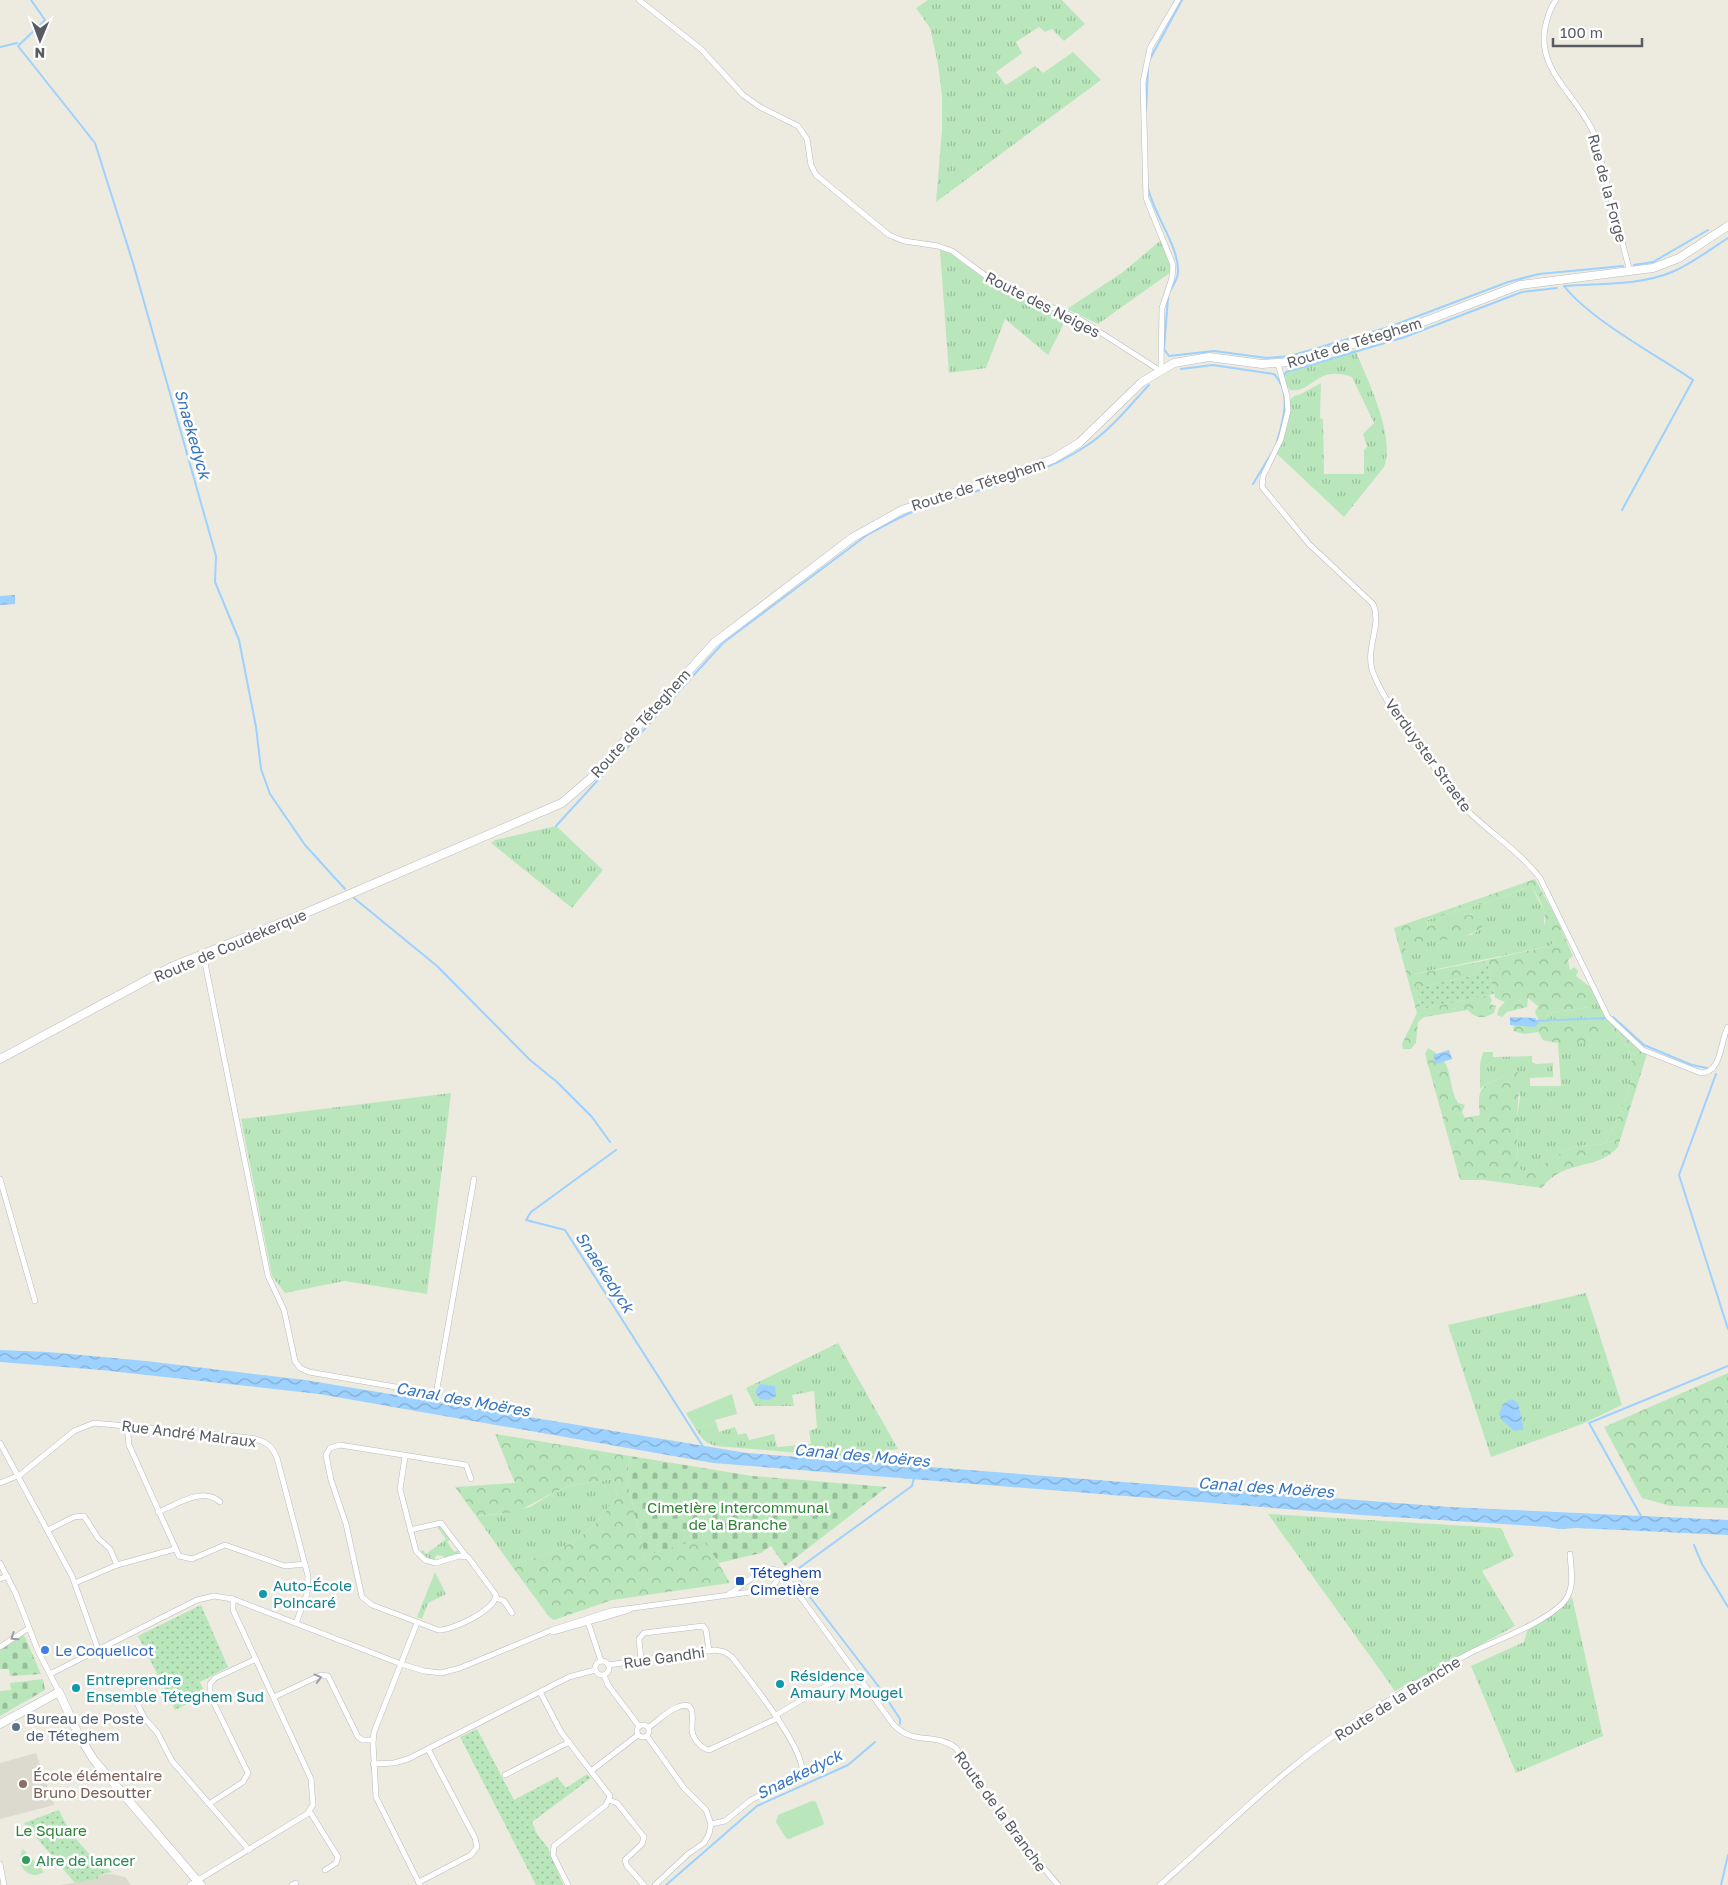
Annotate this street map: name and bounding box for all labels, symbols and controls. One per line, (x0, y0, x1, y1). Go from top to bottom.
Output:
north arrow (15, 15, 65, 65)
scale bar (1553, 15, 1642, 47)
text: 100 m (1560, 23, 1603, 41)
text: N (34, 45, 45, 62)
street label: Rue de la Forge (1585, 132, 1631, 244)
street label: Route des Neiges (983, 267, 1103, 341)
street label: Route de Téteghem (1284, 313, 1424, 371)
water label: Snaekedyck (171, 387, 216, 483)
street label: Route de Téteghem (909, 454, 1047, 514)
street label: Route de Téteghem (586, 665, 694, 781)
street label: Verduyster Straete (1382, 695, 1476, 815)
street label: Route de Coudekerque (151, 905, 309, 985)
water label: Snaekedyck (571, 1228, 640, 1318)
water label: Canal des Moëres (394, 1377, 533, 1421)
street label: Rue André Malraux (121, 1416, 257, 1450)
water label: Canal des Moëres (793, 1439, 932, 1471)
water label: Canal des Moëres (1197, 1472, 1336, 1502)
park label: Cimetière intercommunal de la Branche (647, 1498, 829, 1533)
place label: Téteghem Cimetière (750, 1563, 822, 1598)
marker: Téteghem Cimetière (734, 1575, 746, 1587)
place label: Auto-École Poincaré (273, 1576, 352, 1611)
marker: Auto-École Poincaré (257, 1588, 269, 1600)
one-way arrow (11, 1631, 20, 1640)
place label: Le Coquelicot (55, 1641, 154, 1659)
street label: Rue Gandhi (622, 1642, 706, 1672)
marker: Le Coquelicot (39, 1644, 51, 1656)
street label: Route de la Branche (1331, 1652, 1463, 1744)
place label: Résidence Amaury Mougel (790, 1666, 903, 1701)
place label: Entreprendre Ensemble Téteghem Sud (86, 1670, 264, 1705)
one-way arrow (314, 1673, 322, 1684)
marker: Résidence Amaury Mougel (774, 1678, 786, 1690)
marker: Entreprendre Ensemble Téteghem Sud (70, 1682, 82, 1694)
place label: Bureau de Poste de Téteghem (26, 1709, 144, 1744)
marker: Bureau de Poste de Téteghem (10, 1721, 22, 1733)
water label: Snaekedyck (753, 1744, 847, 1803)
street label: Route de la Branche (951, 1747, 1051, 1875)
place label: École élémentaire Bruno Desoutter (33, 1766, 163, 1801)
marker: École élémentaire Bruno Desoutter (17, 1778, 29, 1790)
park label: Le Square (15, 1821, 87, 1839)
place label: Aire de lancer (36, 1851, 135, 1869)
marker: Aire de lancer (20, 1854, 32, 1866)

